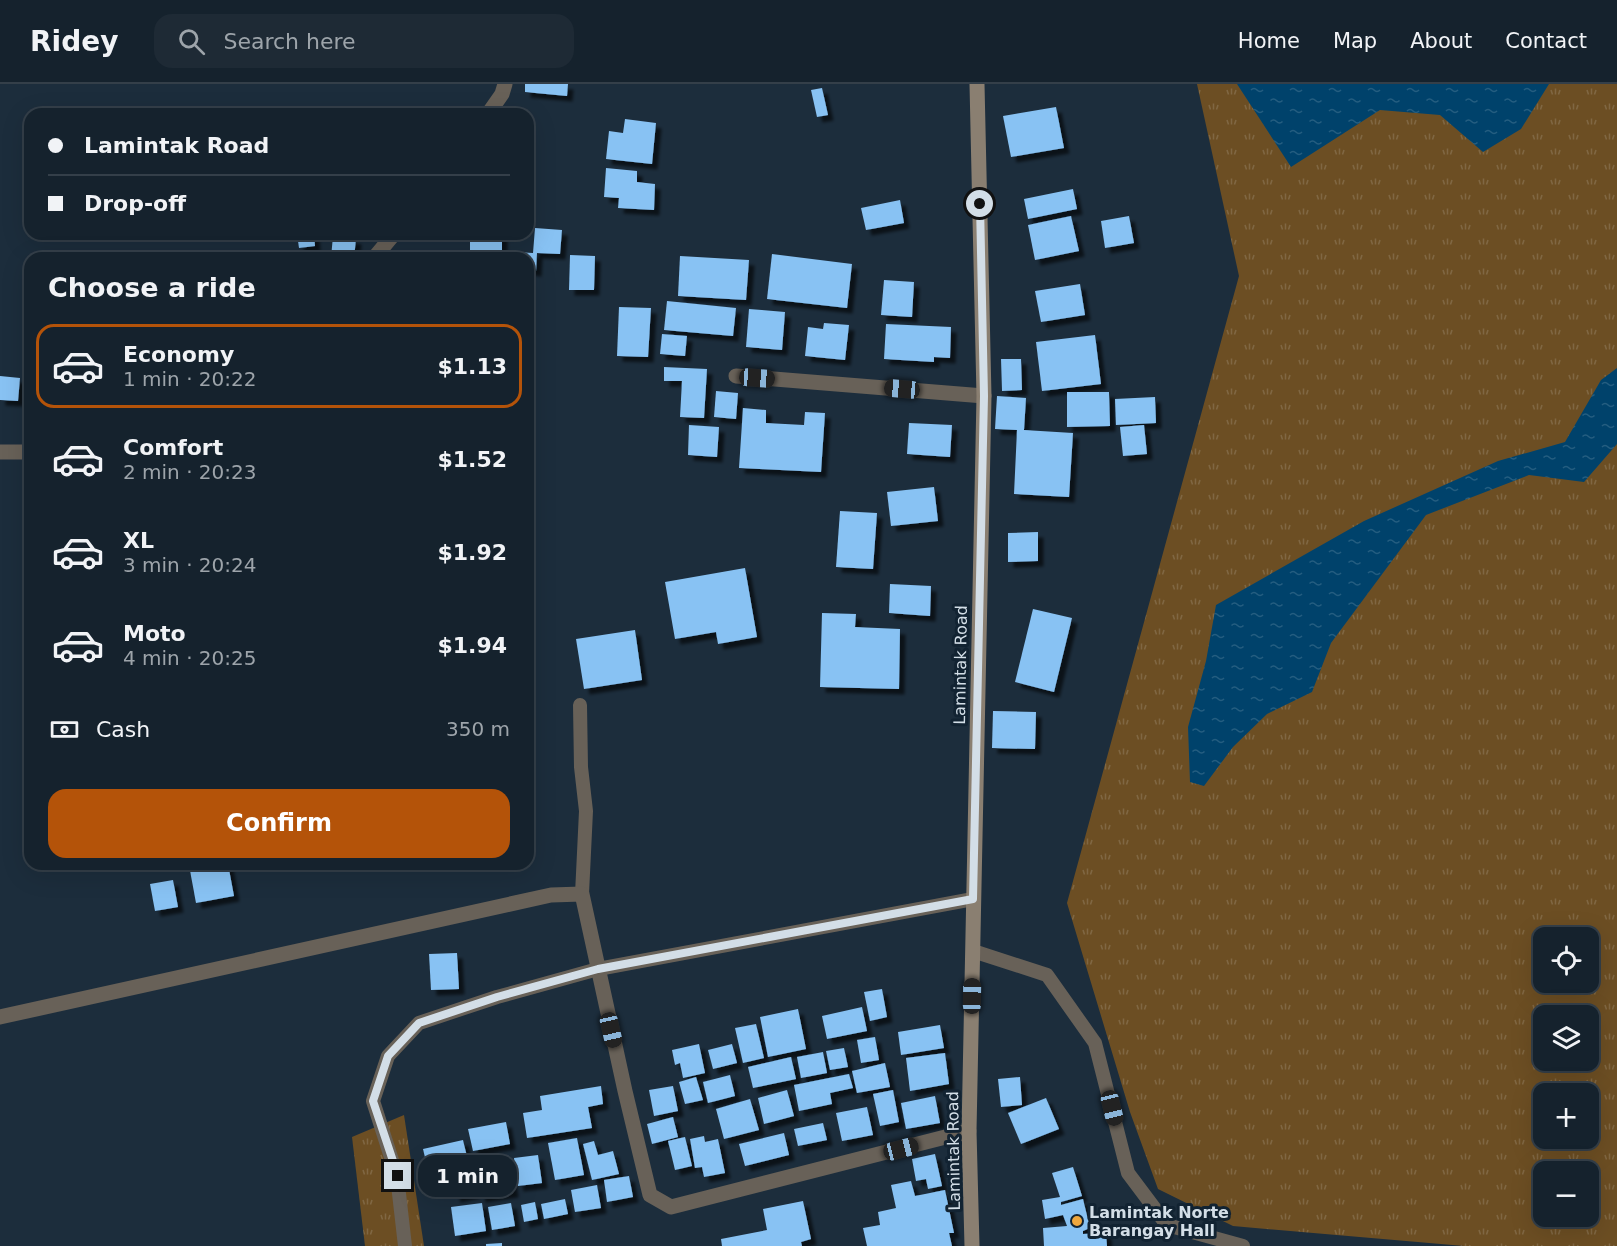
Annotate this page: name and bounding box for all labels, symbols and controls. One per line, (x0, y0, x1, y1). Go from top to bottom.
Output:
search box (154, 14, 574, 68)
text: Ridey (30, 25, 118, 58)
icon: search (175, 25, 208, 58)
text: Search here (223, 29, 356, 54)
text: Home (1238, 29, 1300, 53)
text: Map (1333, 29, 1377, 53)
text: About (1410, 29, 1472, 53)
text: Contact (1505, 29, 1587, 53)
text: Lamintak Road (84, 133, 269, 158)
route start (966, 190, 993, 217)
text: Drop-off (84, 191, 186, 216)
text: Choose a ride (48, 272, 256, 303)
icon: car (51, 339, 105, 393)
text: Economy (123, 342, 234, 367)
text: $1.13 (437, 354, 507, 379)
text: 1 min · 20:22 (123, 367, 257, 391)
car (738, 368, 776, 388)
car (883, 378, 921, 400)
icon: car (51, 432, 105, 486)
text: Comfort (123, 435, 223, 460)
text: $1.52 (437, 447, 507, 472)
text: 2 min · 20:23 (123, 460, 257, 484)
icon: car (51, 525, 105, 579)
text: XL (123, 528, 154, 553)
text: $1.92 (437, 540, 507, 565)
text: 3 min · 20:24 (123, 553, 257, 577)
street label: Lamintak Road (950, 605, 971, 725)
icon: car (51, 618, 105, 672)
text: Moto (123, 621, 186, 646)
text: $1.94 (437, 633, 507, 658)
text: 4 min · 20:25 (123, 646, 257, 670)
icon: cash (48, 713, 81, 746)
text: Cash (96, 717, 150, 742)
text: 350 m (446, 717, 510, 741)
button: Confirm (48, 789, 510, 858)
map controls (1533, 927, 1599, 1227)
button: locate (1533, 927, 1599, 993)
car (963, 978, 981, 1014)
button: layers (1533, 1005, 1599, 1071)
car (598, 1010, 624, 1050)
button: + (1533, 1083, 1599, 1149)
car (1099, 1088, 1125, 1128)
street label: Lamintak Road (943, 1091, 964, 1211)
car (881, 1136, 921, 1162)
callout: 1 min (419, 1155, 518, 1197)
button: − (1533, 1161, 1599, 1227)
route end (384, 1162, 411, 1189)
text: 1 min (436, 1164, 499, 1188)
place label: Lamintak Norte Barangay Hall (1089, 1203, 1229, 1240)
marker: Lamintak Norte Barangay Hall (1070, 1214, 1084, 1228)

